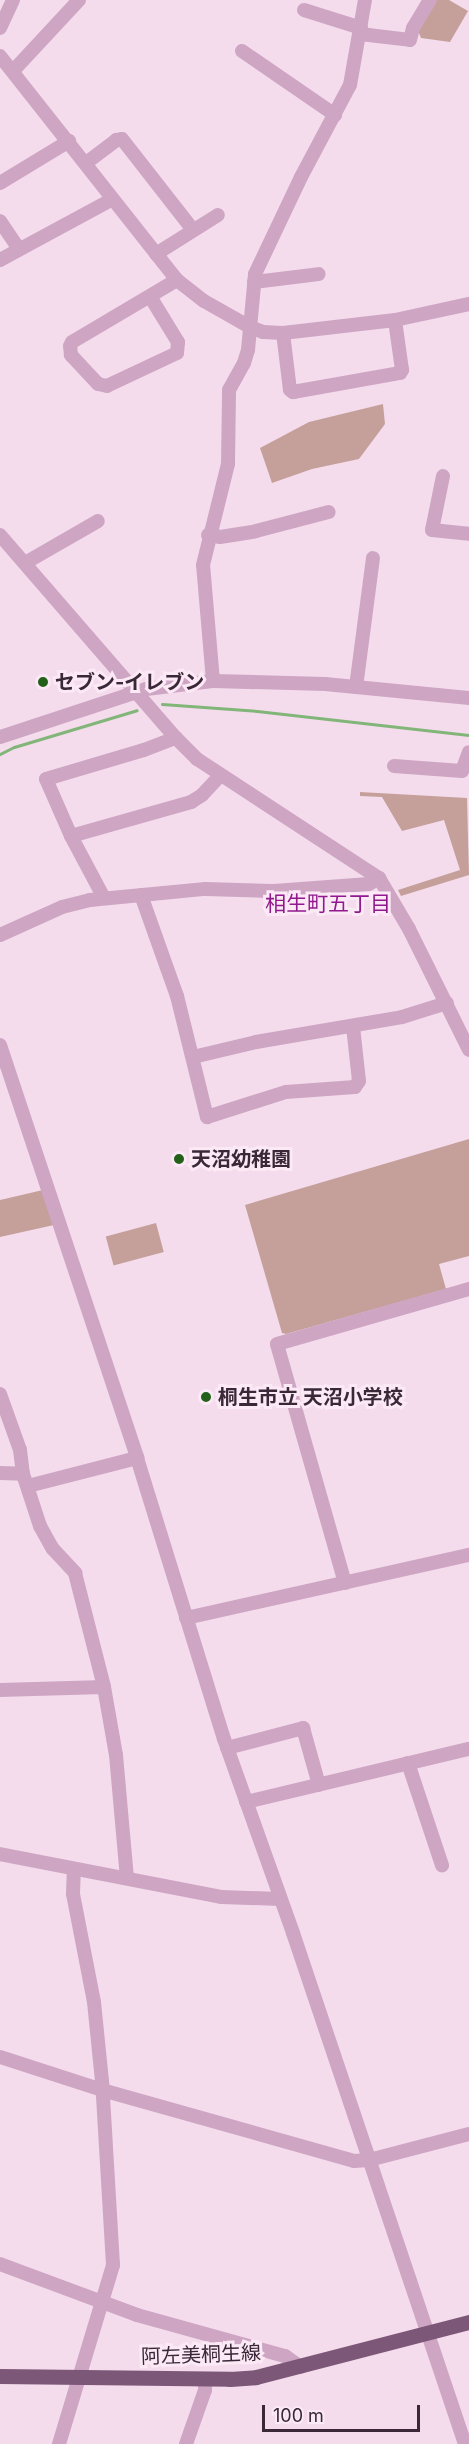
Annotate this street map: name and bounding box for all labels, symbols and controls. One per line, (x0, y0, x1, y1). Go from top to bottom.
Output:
place label: セブン-イレブン (55, 670, 204, 694)
marker: セブン-イレブン (36, 675, 50, 689)
district label: 相生町五丁目 (265, 891, 391, 917)
place label: 天沼幼稚園 (191, 1147, 291, 1171)
marker: 天沼幼稚園 (172, 1152, 186, 1166)
place label: 桐生市立 天沼小学校 (218, 1385, 403, 1409)
marker: 桐生市立 天沼小学校 (199, 1390, 213, 1404)
street label: 阿左美桐生線 (141, 2341, 261, 2369)
scale bar (265, 2393, 422, 2431)
text: 100 m (273, 2405, 324, 2426)

